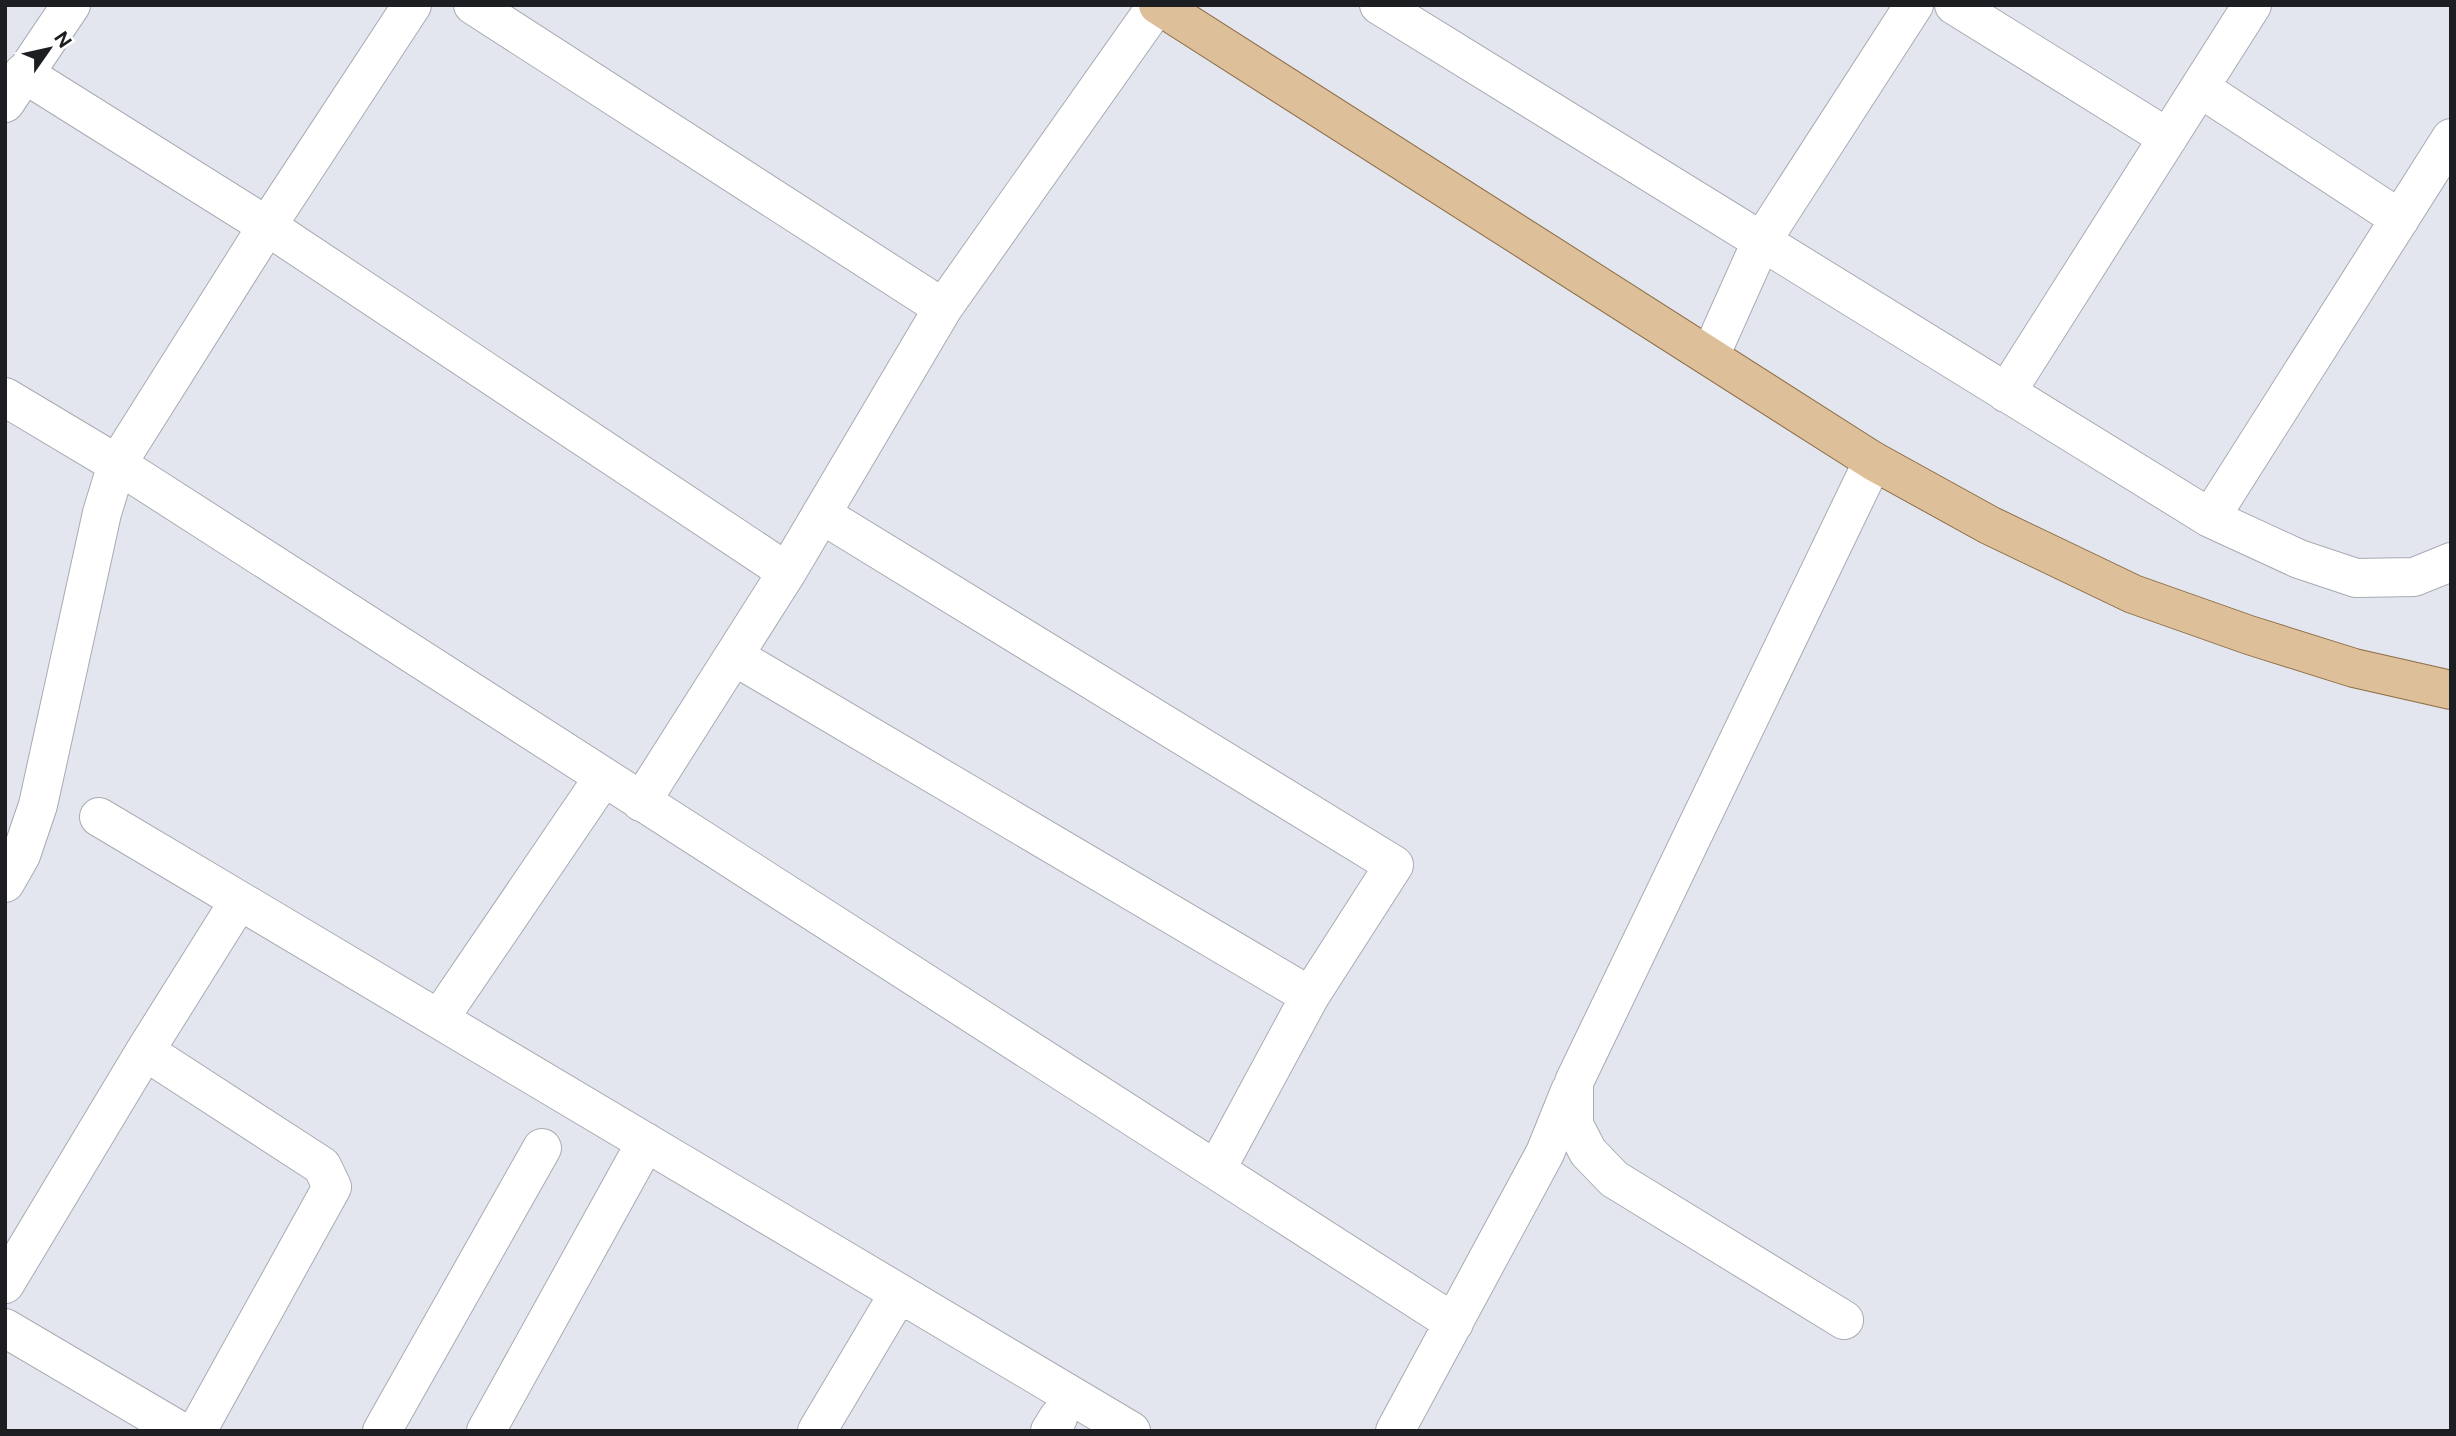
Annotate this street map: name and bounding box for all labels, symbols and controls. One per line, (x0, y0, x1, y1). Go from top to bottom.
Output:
north arrow (14, 14, 84, 84)
text: N (50, 27, 76, 52)

